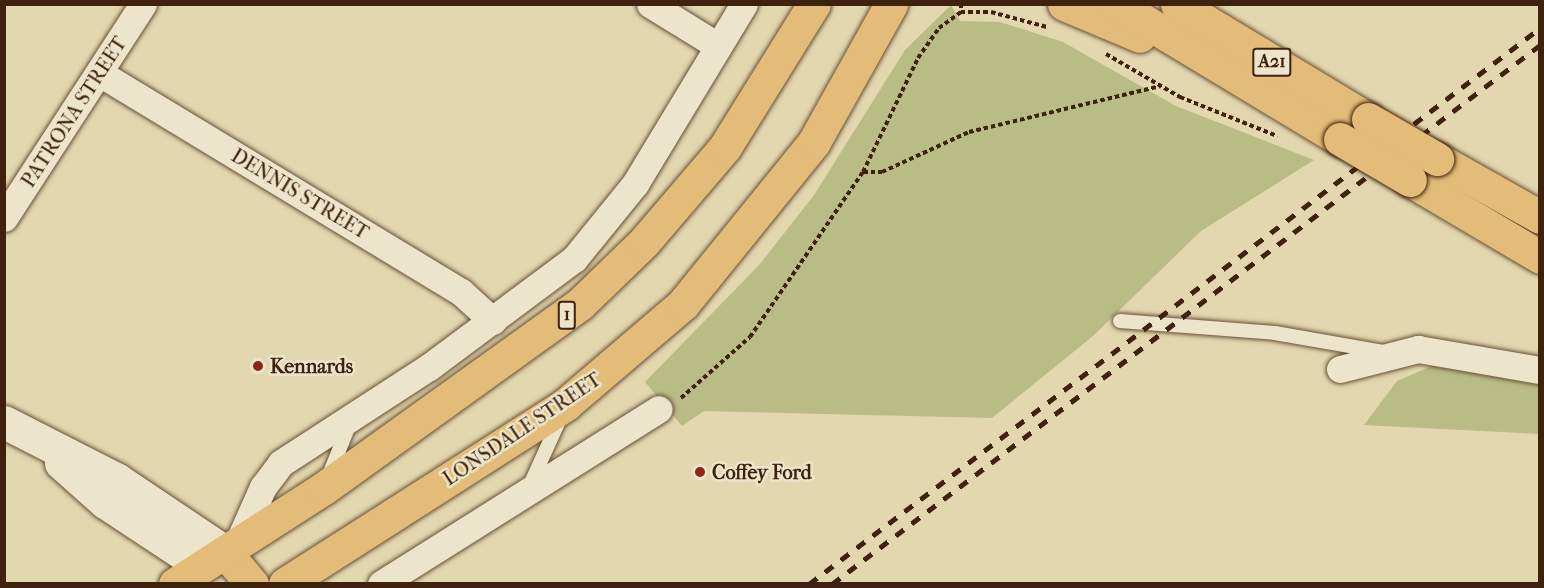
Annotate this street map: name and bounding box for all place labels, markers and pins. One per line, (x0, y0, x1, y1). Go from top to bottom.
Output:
place label: Kennards (270, 354, 353, 378)
marker: Kennards (251, 359, 265, 373)
place label: Coffey Ford (712, 460, 812, 484)
marker: Coffey Ford (693, 465, 707, 479)

